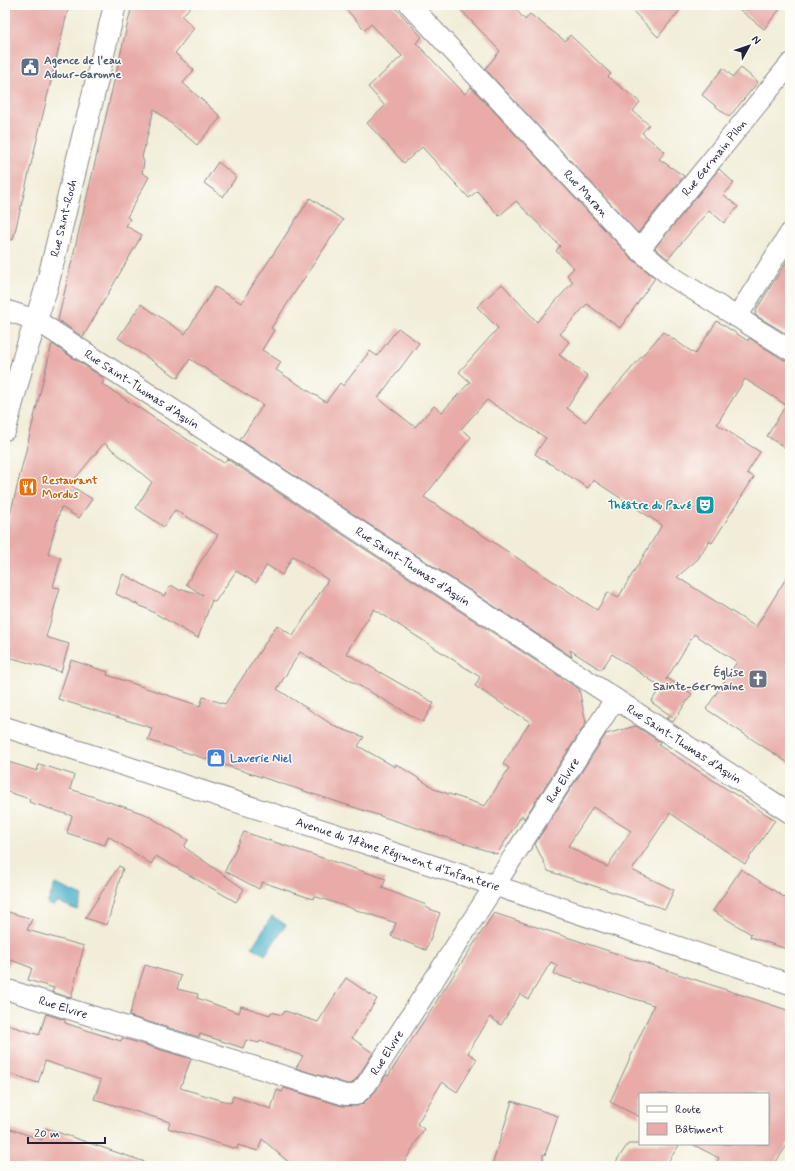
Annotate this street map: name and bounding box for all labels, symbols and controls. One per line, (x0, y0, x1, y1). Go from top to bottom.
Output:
north arrow (729, 26, 769, 66)
text: N (748, 33, 764, 48)
place label: Agence de l'eau Adour-Garonne (44, 53, 122, 83)
public building icon: Agence de l'eau Adour-Garonne (19, 56, 41, 78)
street label: Rue Germain Pilon (679, 117, 751, 200)
street label: Rue Maran (559, 167, 612, 222)
street label: Rue Saint-Roch (47, 178, 82, 259)
street label: Rue Saint-Thomas d'Aquin (81, 347, 202, 433)
place label: Restaurant Mordus (42, 473, 98, 503)
restaurant icon: Restaurant Mordus (17, 476, 39, 498)
theatre icon: Théâtre du Pavé (694, 494, 716, 516)
place label: Théâtre du Pavé (608, 498, 692, 514)
street label: Rue Saint-Thomas d'Aquin (352, 524, 473, 611)
place label: Église Sainte-Germaine (653, 665, 744, 695)
church icon: Église Sainte-Germaine (747, 668, 769, 690)
street label: Rue Saint-Thomas d'Aquin (623, 701, 744, 788)
shop icon: Laverie Niel (205, 747, 227, 769)
place label: Laverie Niel (230, 751, 292, 767)
street label: Rue Elvire (543, 755, 584, 806)
street label: Avenue du 14ème Régiment d'Infanterie (294, 815, 502, 896)
street label: Rue Elvire (36, 993, 89, 1023)
street label: Rue Elvire (367, 1027, 408, 1079)
legend (639, 1093, 769, 1145)
text: Route (675, 1102, 701, 1118)
scale bar (28, 1119, 105, 1145)
text: Bâtiment (675, 1122, 724, 1138)
text: 20 m (34, 1126, 60, 1142)

